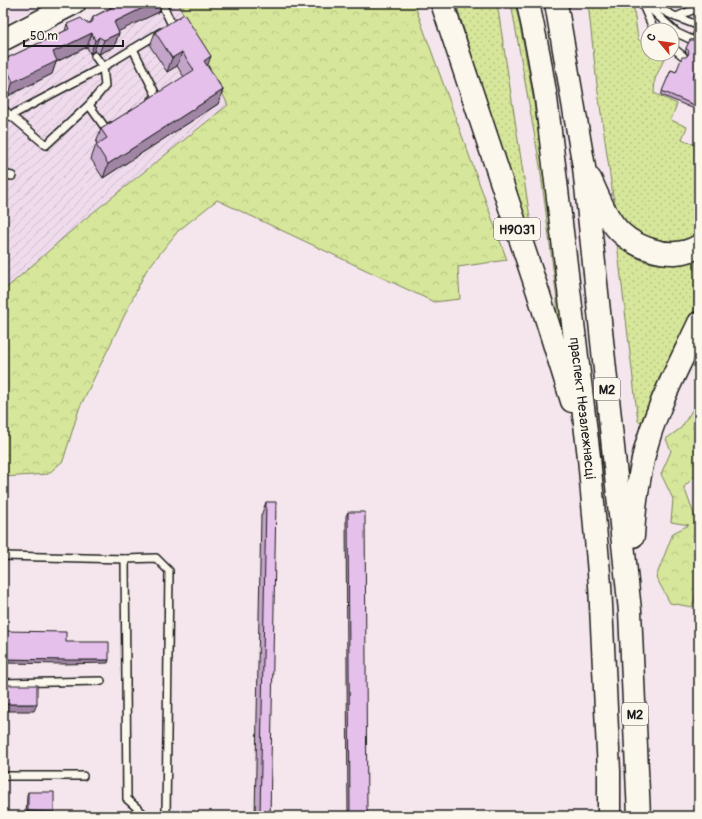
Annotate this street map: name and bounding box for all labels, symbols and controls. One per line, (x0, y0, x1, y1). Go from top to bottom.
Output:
scale bar (24, 22, 123, 48)
north arrow (640, 22, 680, 62)
text: 50 m (30, 29, 58, 44)
text: С (644, 31, 659, 44)
road number: Н9031 (494, 218, 540, 240)
street label: праспект Незалежнасці (566, 336, 599, 480)
road number: М2 (594, 378, 620, 400)
road number: М2 (622, 703, 648, 725)

